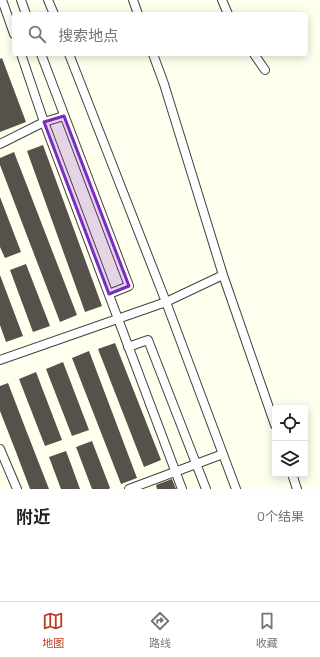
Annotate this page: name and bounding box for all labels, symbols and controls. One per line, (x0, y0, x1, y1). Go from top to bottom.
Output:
search box (12, 12, 308, 56)
icon: search (26, 23, 48, 45)
text: 搜索地点 (58, 27, 118, 45)
map controls (272, 405, 308, 477)
button: locate (272, 405, 308, 441)
button: layers (272, 441, 308, 477)
text: 附近 (16, 507, 50, 528)
text: 0个结果 (257, 509, 304, 524)
tab: 地图 (42, 610, 64, 650)
tab: 路线 (149, 610, 171, 650)
tab: 收藏 (256, 610, 278, 650)

